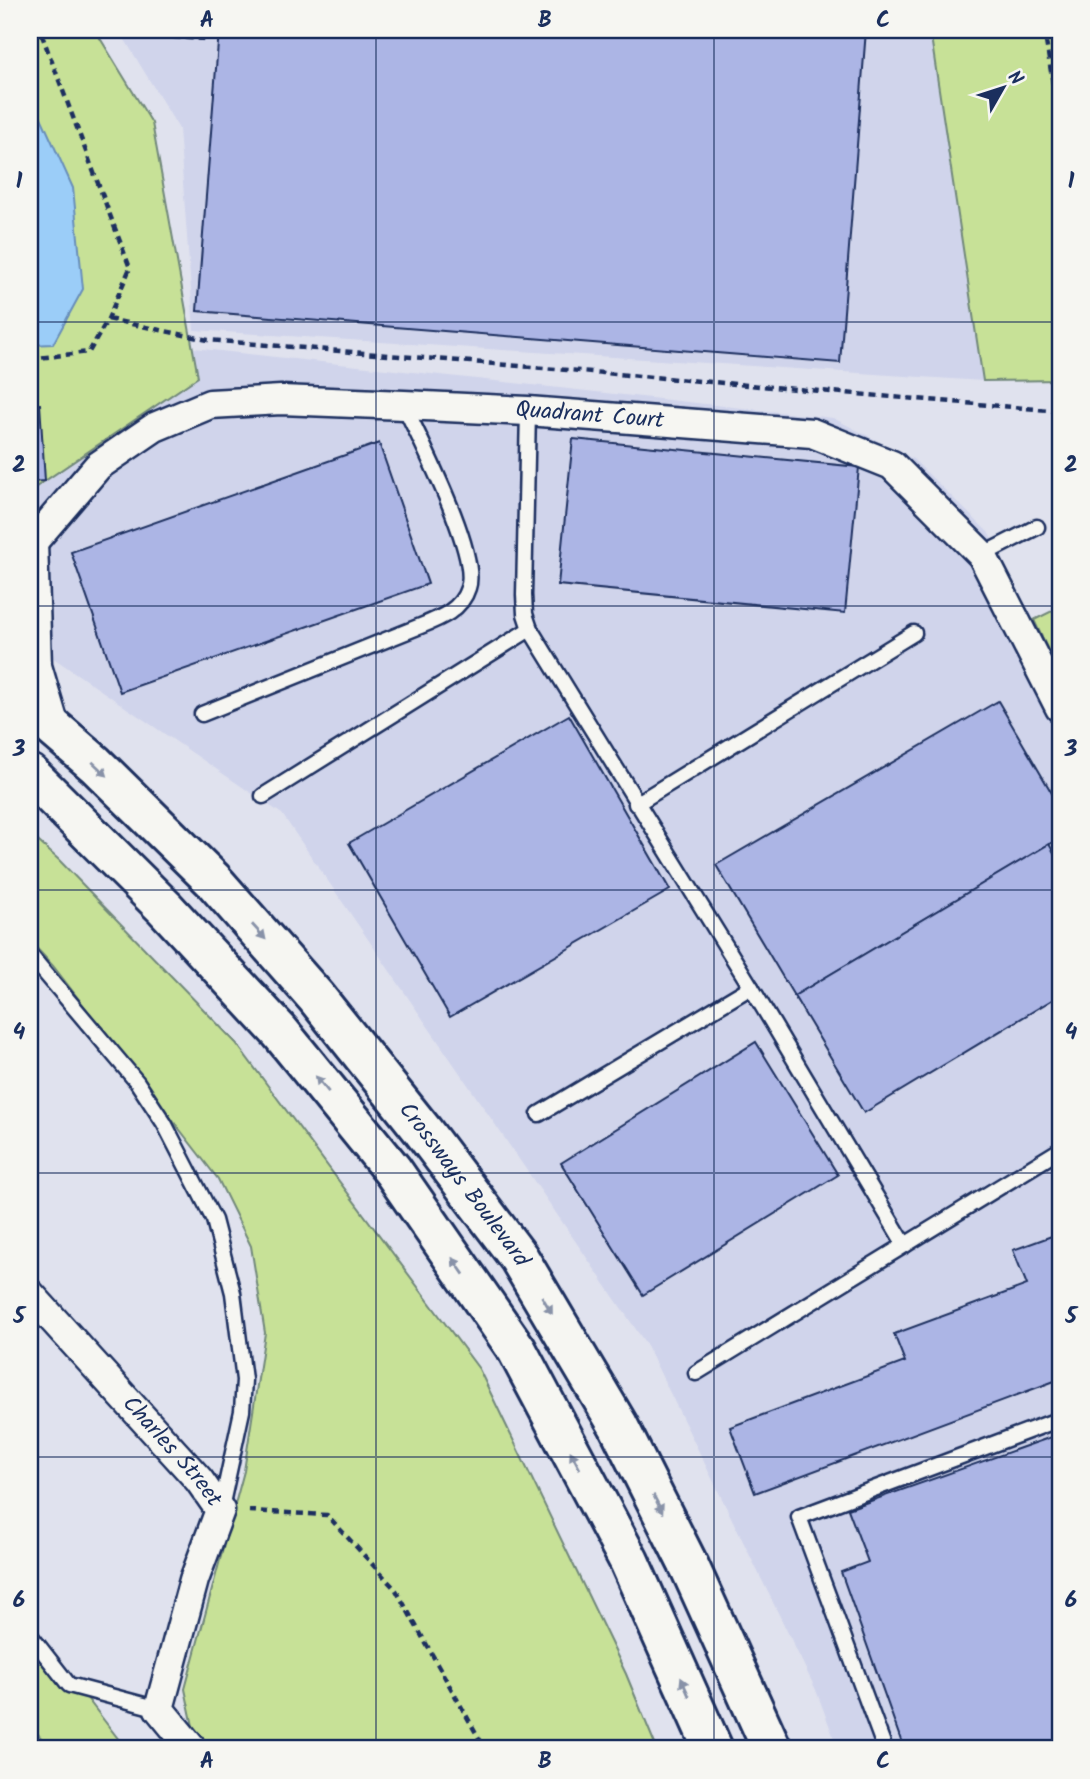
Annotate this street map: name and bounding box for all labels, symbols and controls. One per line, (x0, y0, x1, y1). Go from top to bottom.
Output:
text: A (200, 3, 214, 39)
text: B (538, 3, 552, 39)
text: C (876, 3, 890, 39)
north arrow (968, 52, 1038, 122)
text: N (999, 64, 1030, 93)
text: 1 (16, 164, 23, 200)
text: 1 (1068, 164, 1075, 200)
street label: Quadrant Court (515, 392, 666, 440)
text: 2 (12, 448, 26, 484)
text: 2 (1064, 448, 1078, 484)
text: 3 (12, 732, 26, 768)
text: 3 (1064, 732, 1078, 768)
one-way arrow (91, 761, 109, 777)
one-way arrow (250, 923, 266, 940)
text: 4 (13, 1015, 26, 1051)
text: 4 (1065, 1015, 1078, 1051)
one-way arrow (315, 1075, 330, 1092)
street label: Crossways Boulevard (389, 1095, 539, 1274)
one-way arrow (452, 1256, 465, 1275)
one-way arrow (541, 1296, 553, 1315)
text: 5 (12, 1299, 27, 1335)
text: 5 (1064, 1299, 1079, 1335)
street label: Charles Street (113, 1388, 231, 1516)
one-way arrow (569, 1450, 581, 1470)
one-way arrow (652, 1494, 663, 1514)
text: 6 (13, 1583, 25, 1619)
text: 6 (1065, 1583, 1077, 1619)
one-way arrow (679, 1677, 691, 1697)
text: A (200, 1744, 214, 1779)
text: B (538, 1744, 552, 1779)
text: C (876, 1744, 890, 1779)

